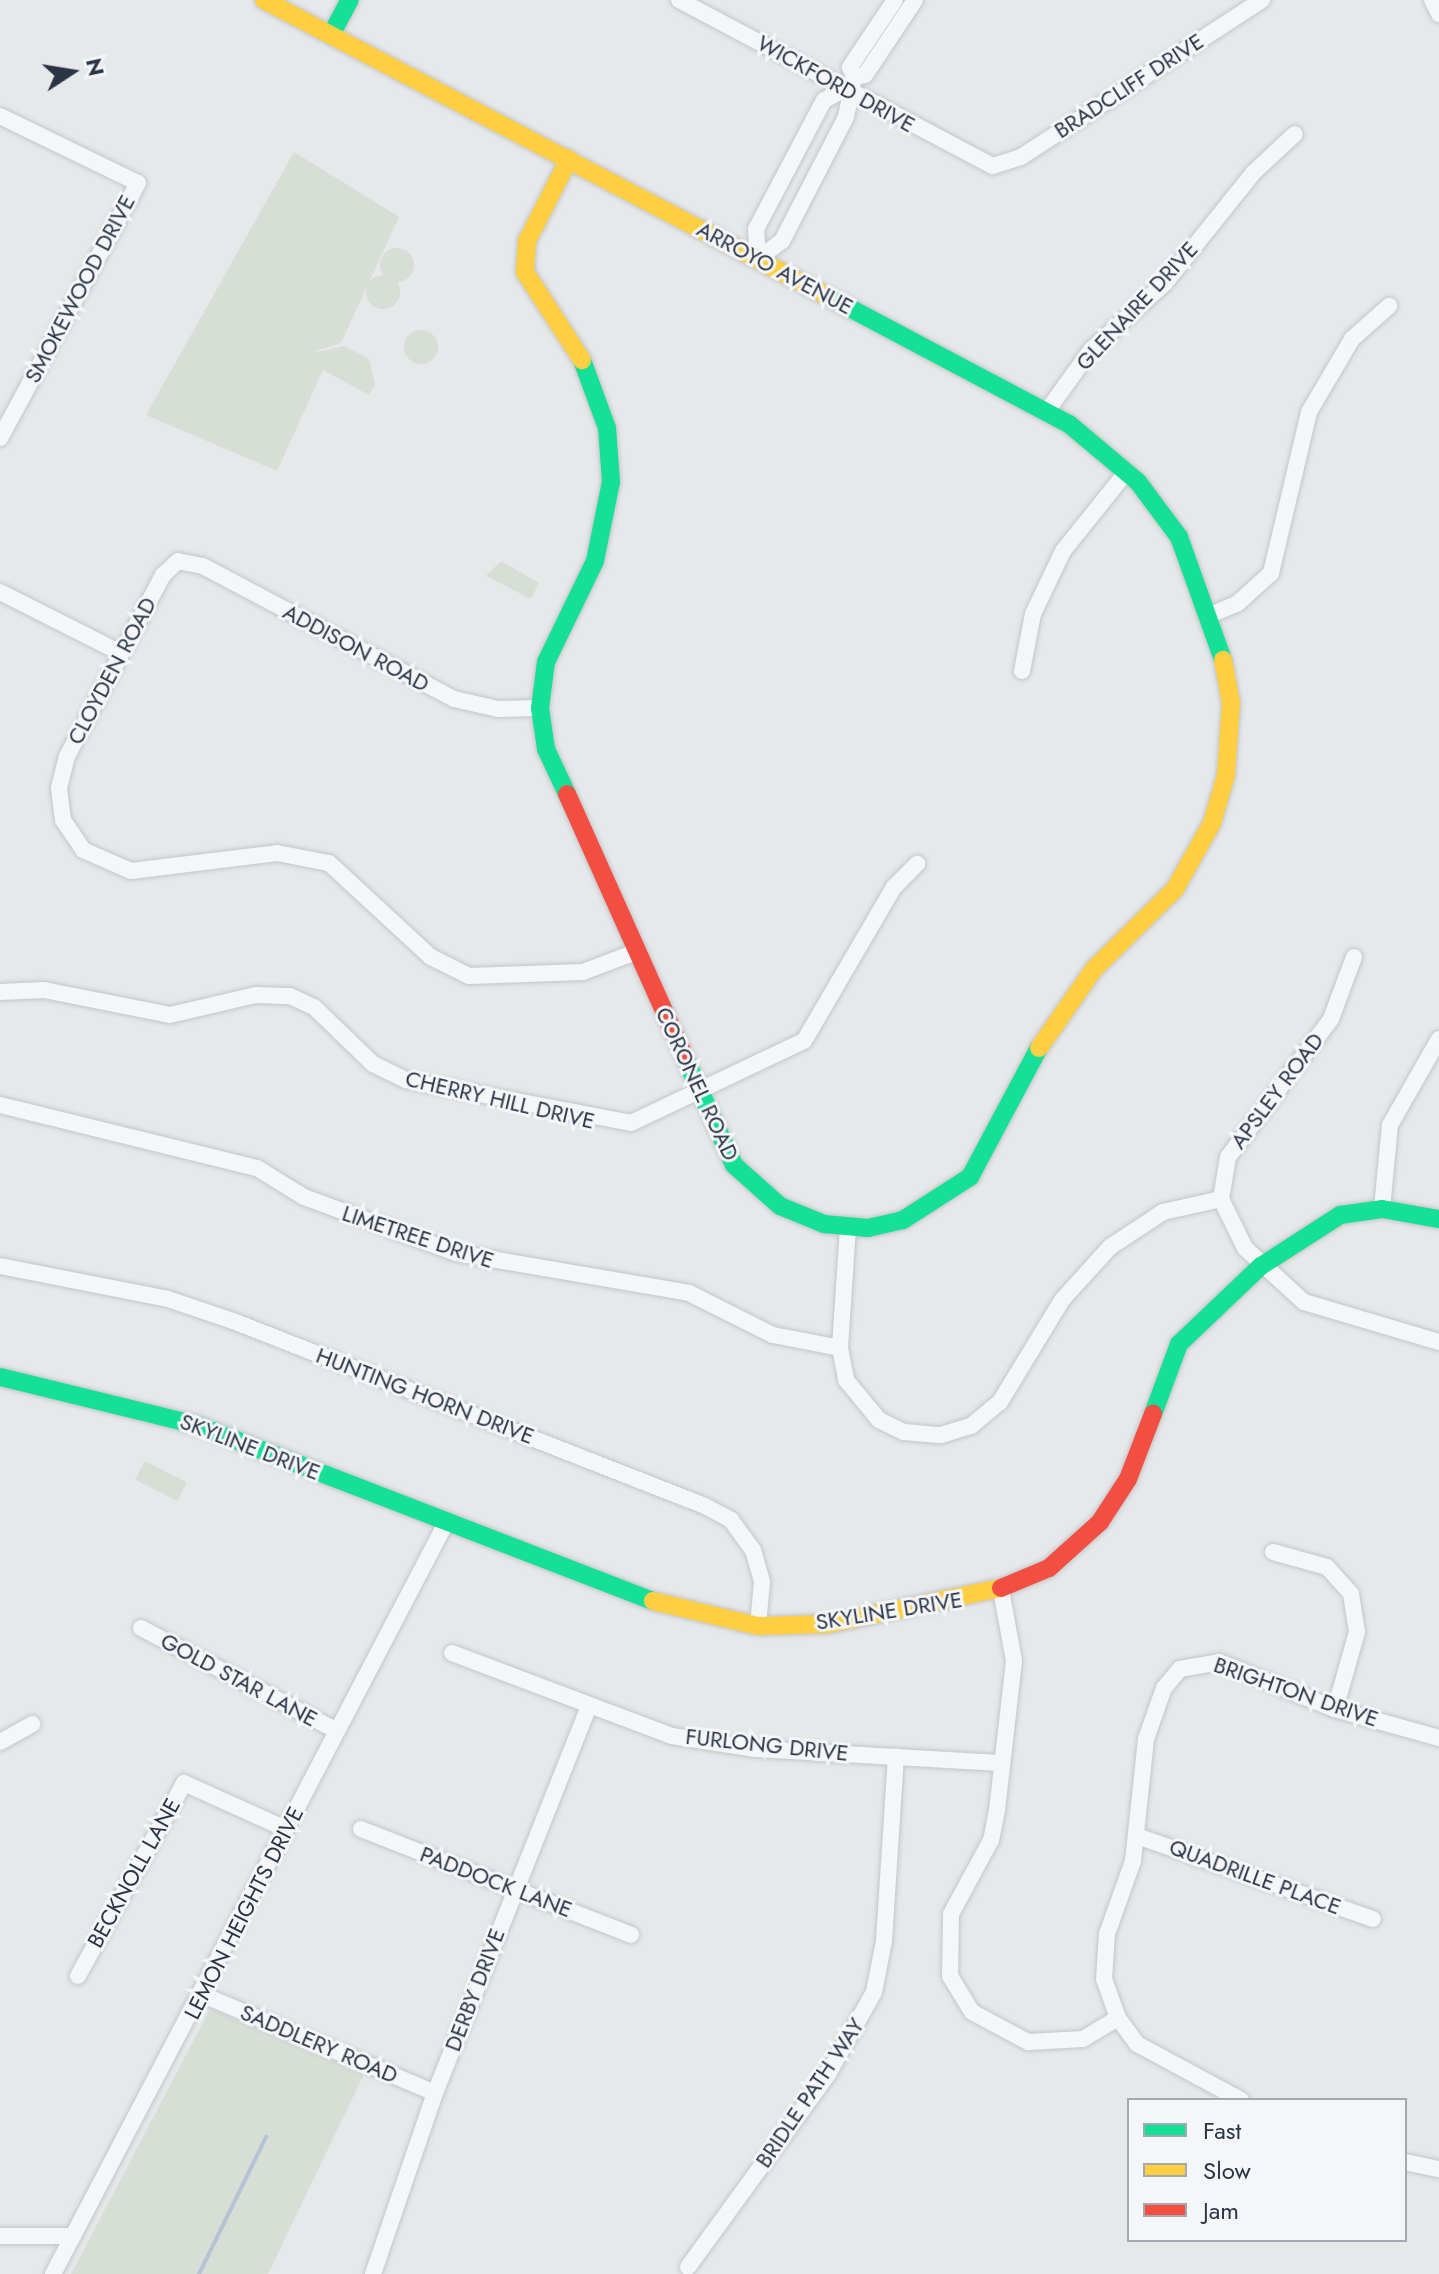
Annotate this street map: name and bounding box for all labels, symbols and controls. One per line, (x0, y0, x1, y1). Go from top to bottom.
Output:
street label: BRADCLIFF DRIVE (1050, 28, 1208, 144)
street label: WICKFORD DRIVE (753, 30, 919, 138)
north arrow (32, 32, 112, 112)
text: N (78, 55, 113, 79)
street label: SMOKEWOOD DRIVE (19, 191, 141, 387)
street label: ARROYO AVENUE (692, 216, 858, 320)
street label: GLENAIRE DRIVE (1071, 236, 1203, 376)
street label: CLOYDEN ROAD (62, 593, 162, 749)
street label: ADDISON ROAD (279, 598, 433, 698)
street label: CORONEL ROAD (650, 1003, 744, 1165)
street label: APSLEY ROAD (1225, 1028, 1329, 1154)
street label: CHERRY HILL DRIVE (403, 1065, 597, 1135)
street label: LIMETREE DRIVE (339, 1200, 497, 1274)
street label: HUNTING HORN DRIVE (312, 1342, 538, 1450)
street label: SKYLINE DRIVE (176, 1408, 324, 1486)
street label: SKYLINE DRIVE (814, 1586, 964, 1636)
street label: GOLD STAR LANE (156, 1628, 322, 1732)
street label: BRIGHTON DRIVE (1210, 1651, 1382, 1733)
street label: FURLONG DRIVE (684, 1723, 850, 1767)
street label: BECKNOLL LANE (82, 1794, 186, 1952)
street label: LEMON HEIGHTS DRIVE (179, 1802, 309, 2024)
street label: QUADRILLE PLACE (1166, 1834, 1344, 1920)
street label: PADDOCK LANE (416, 1841, 576, 1923)
street label: DERBY DRIVE (440, 1925, 510, 2055)
street label: SADDLERY ROAD (236, 1999, 402, 2089)
street label: BRIDLE PATH WAY (750, 2013, 870, 2173)
legend (1127, 2098, 1407, 2242)
text: Fast (1203, 2113, 1241, 2148)
text: Slow (1203, 2153, 1251, 2188)
text: Jam (1203, 2193, 1239, 2228)

